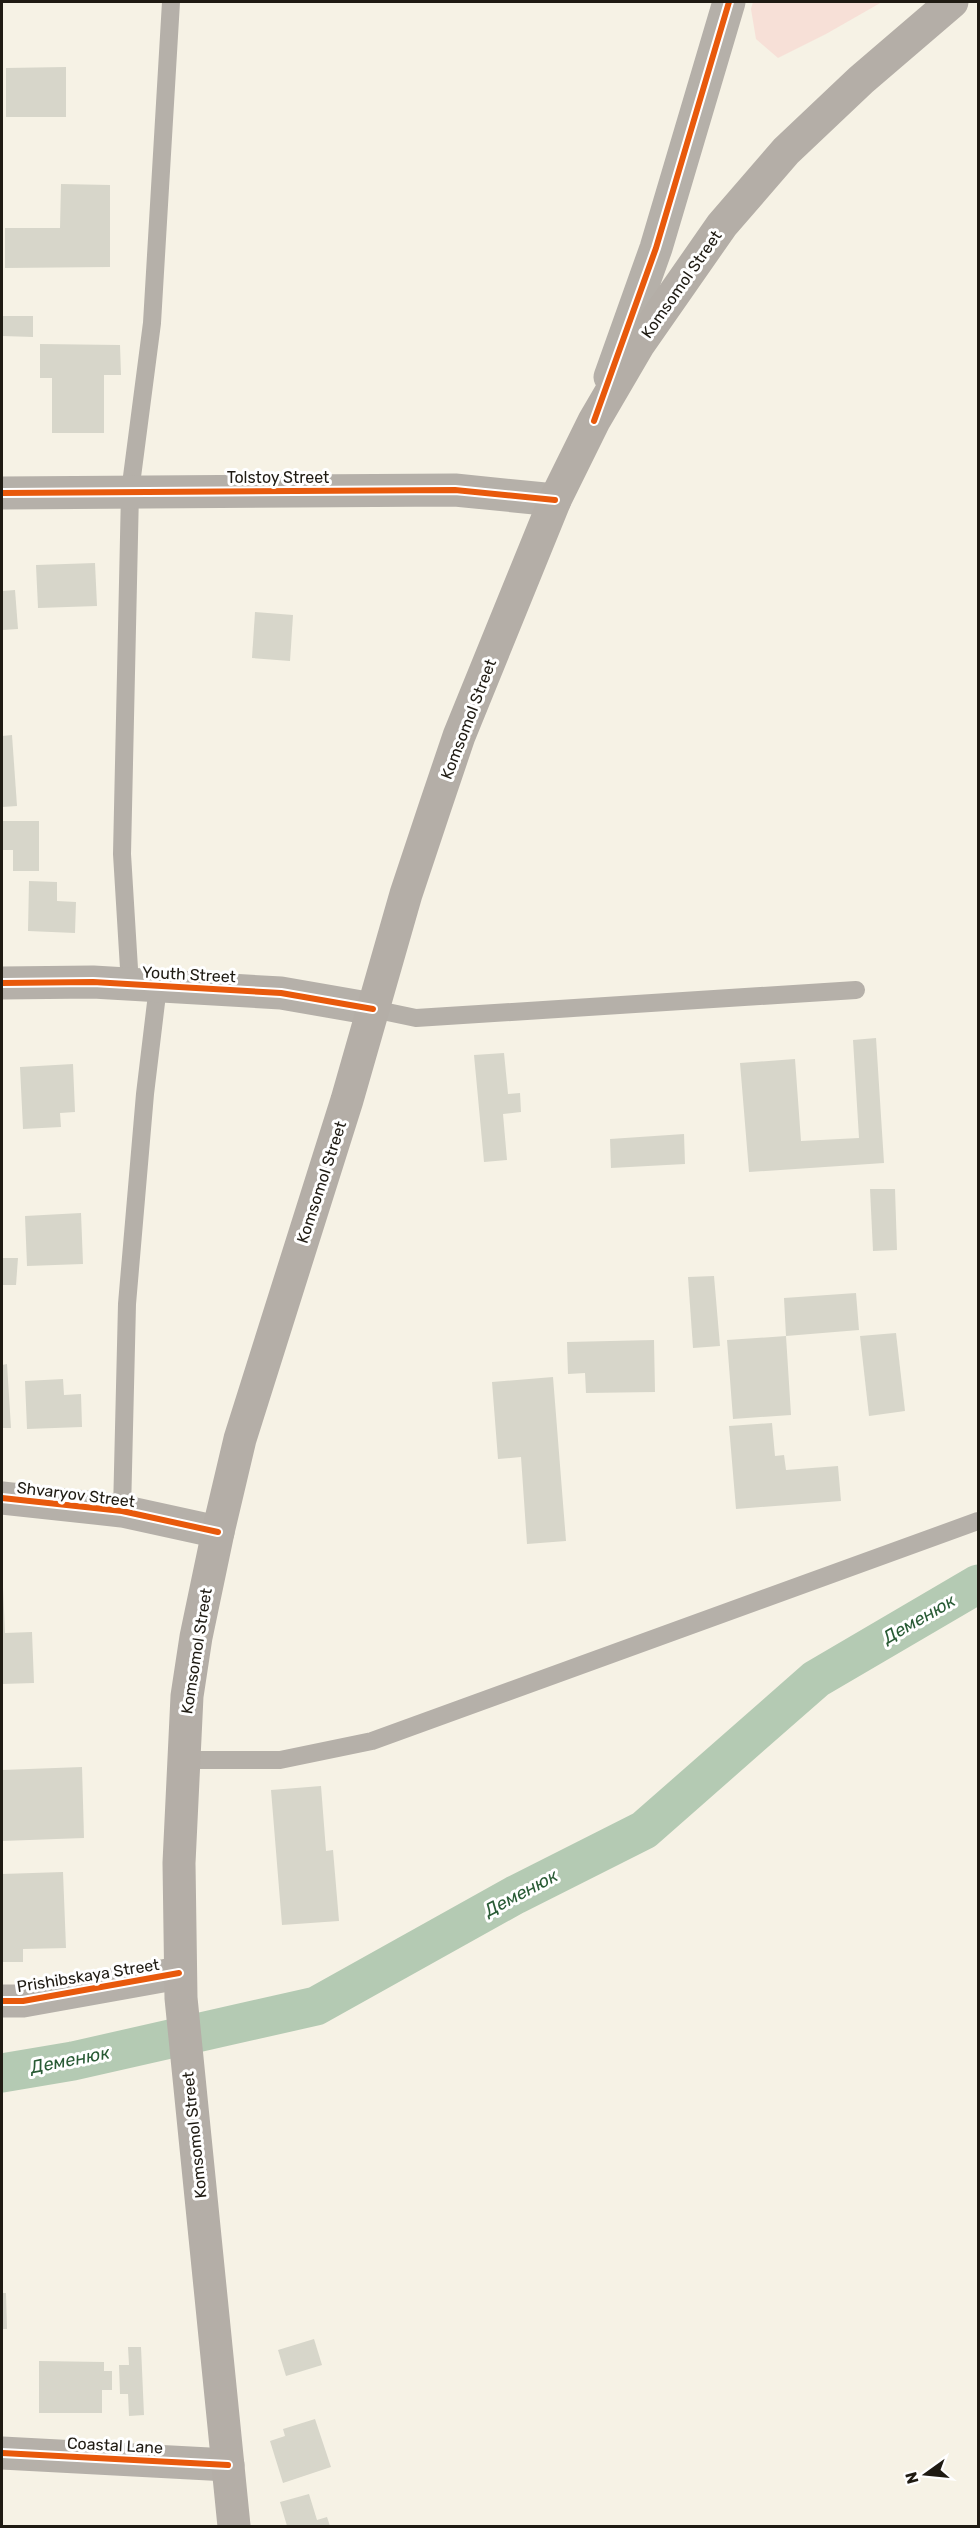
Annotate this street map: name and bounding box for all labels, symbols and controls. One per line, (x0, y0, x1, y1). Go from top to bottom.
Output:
street label: Komsomol Street (637, 227, 726, 342)
street label: Tolstoy Street (227, 468, 329, 487)
street label: Komsomol Street (437, 656, 500, 782)
street label: Youth Street (142, 963, 236, 986)
street label: Komsomol Street (293, 1119, 350, 1246)
street label: Shvaryov Street (16, 1478, 136, 1511)
street label: Komsomol Street (177, 1587, 216, 1715)
water label: Деменюк (877, 1589, 960, 1650)
water label: Деменюк (479, 1864, 562, 1922)
street label: Prishibskaya Street (15, 1955, 161, 1996)
water label: Деменюк (27, 2041, 112, 2079)
street label: Komsomol Street (178, 2071, 211, 2199)
street label: Coastal Lane (66, 2433, 164, 2458)
north arrow (896, 2444, 956, 2504)
text: N (901, 2470, 923, 2486)

